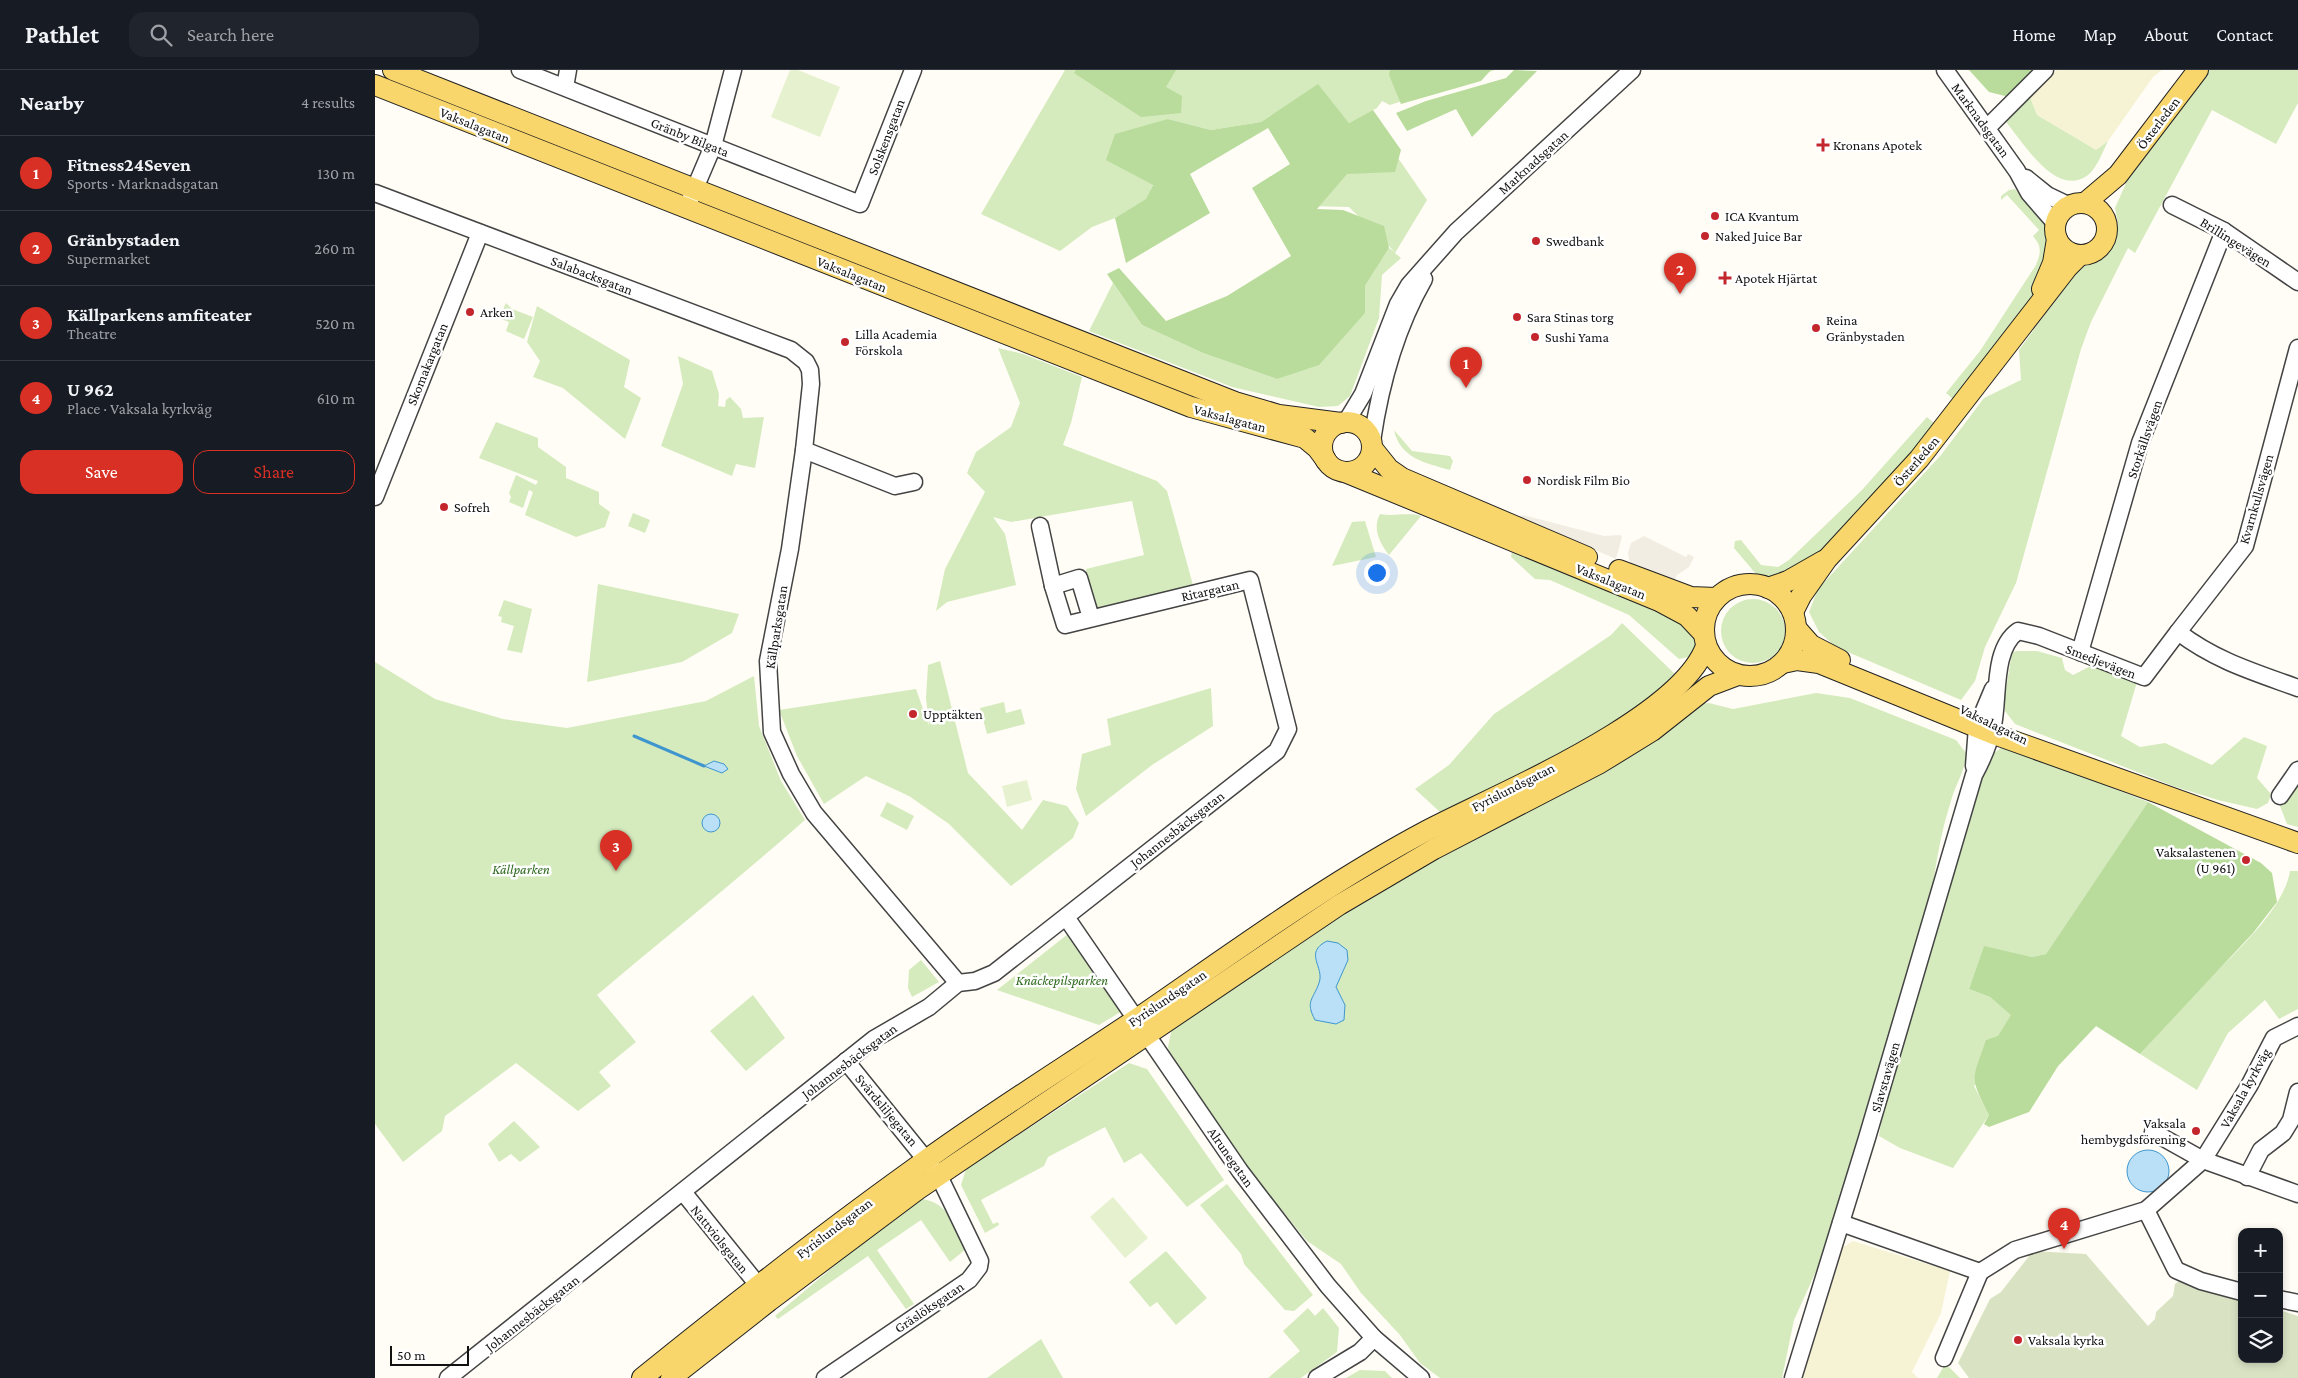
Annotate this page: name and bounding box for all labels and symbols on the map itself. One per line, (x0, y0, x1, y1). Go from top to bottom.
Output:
street label: Marknadsgatan (1949, 80, 2014, 161)
street label: Österleden (2133, 93, 2183, 152)
street label: Solskensgatan (864, 96, 908, 177)
street label: Vaksalagatan (438, 104, 513, 147)
street label: Gränby Bilgata (649, 114, 732, 160)
street label: Marknadsgatan (1495, 126, 1572, 197)
place label: Kronans Apotek (1833, 137, 1922, 153)
marker: Kronans Apotek (1817, 139, 1829, 151)
place label: ICA Kvantum (1725, 208, 1799, 224)
marker: ICA Kvantum (1709, 210, 1721, 222)
street label: Brillingevägen (2197, 214, 2275, 270)
place label: Naked Juice Bar (1715, 228, 1802, 244)
marker: Naked Juice Bar (1699, 230, 1711, 242)
place label: Swedbank (1546, 233, 1604, 249)
marker: Swedbank (1530, 235, 1542, 247)
street label: Salabacksgatan (549, 252, 636, 298)
street label: Vaksalagatan (815, 253, 890, 296)
pin: 2 (1664, 253, 1696, 294)
place label: Apotek Hjärtat (1735, 270, 1817, 287)
marker: Apotek Hjärtat (1719, 272, 1731, 284)
place label: Arken (480, 304, 514, 320)
marker: Arken (464, 306, 476, 318)
place label: Sara Stinas torg (1527, 309, 1614, 325)
marker: Sara Stinas torg (1511, 311, 1523, 323)
place label: Reina Gränbystaden (1826, 312, 1905, 344)
street label: Skomakargatan (403, 320, 451, 408)
marker: Reina Gränbystaden (1810, 322, 1822, 334)
place label: Lilla Academia Förskola (855, 326, 938, 358)
place label: Sushi Yama (1545, 329, 1610, 345)
marker: Sushi Yama (1529, 331, 1541, 343)
marker: Lilla Academia Förskola (839, 336, 851, 348)
pin: 1 (1450, 347, 1482, 388)
street label: Storkällsvägen (2123, 397, 2165, 480)
street label: Vaksalagatan (1192, 401, 1268, 435)
street label: Österleden (1890, 432, 1942, 489)
street label: Kvarnkullsvägen (2236, 452, 2277, 546)
place label: Nordisk Film Bio (1537, 472, 1630, 488)
marker: Nordisk Film Bio (1521, 474, 1533, 486)
place label: Sofreh (454, 499, 490, 515)
marker: Sofreh (438, 501, 450, 513)
your location (1364, 560, 1390, 586)
street label: Vaksalagatan (1574, 560, 1649, 603)
street label: Ritargatan (1179, 575, 1241, 604)
street label: Källparksgatan (762, 584, 791, 670)
street label: Smedjevägen (2063, 640, 2139, 683)
street label: Vaksalagatan (1957, 701, 2031, 748)
place label: Upptäkten (923, 706, 983, 722)
marker: Upptäkten (907, 708, 919, 720)
street label: Fyrislundsgatan (1469, 759, 1557, 815)
street label: Johannesbäcksgatan (1125, 787, 1228, 872)
pin: 3 (600, 830, 632, 871)
place label: Vaksalastenen (U 961) (2156, 844, 2236, 877)
marker: Vaksalastenen (U 961) (2240, 854, 2252, 866)
park label: Källparken (492, 861, 550, 877)
street label: Fyrislundsgatan (1125, 966, 1209, 1030)
park label: Knäckepilsparken (1016, 972, 1108, 988)
street label: Johannesbäcksgatan (797, 1020, 900, 1103)
street label: Slavstavägen (1867, 1039, 1903, 1114)
street label: Vaksala kyrkväg (2216, 1045, 2274, 1131)
street label: Svärdsliljegatan (851, 1071, 922, 1150)
place label: Vaksala hembygdsförening (2081, 1115, 2187, 1147)
street label: Alrunegatan (1205, 1124, 1258, 1190)
marker: Vaksala hembygdsförening (2190, 1125, 2202, 1137)
street label: Fyrislundsgatan (793, 1194, 875, 1262)
street label: Nattviolsgatan (688, 1202, 753, 1277)
pin: 4 (2048, 1208, 2080, 1249)
street label: Johannesbäcksgatan (480, 1271, 583, 1356)
street label: Gräslöksgatan (891, 1278, 967, 1336)
place label: Vaksala kyrka (2028, 1332, 2105, 1348)
marker: Vaksala kyrka (2012, 1334, 2024, 1346)
scale bar (390, 1343, 469, 1366)

